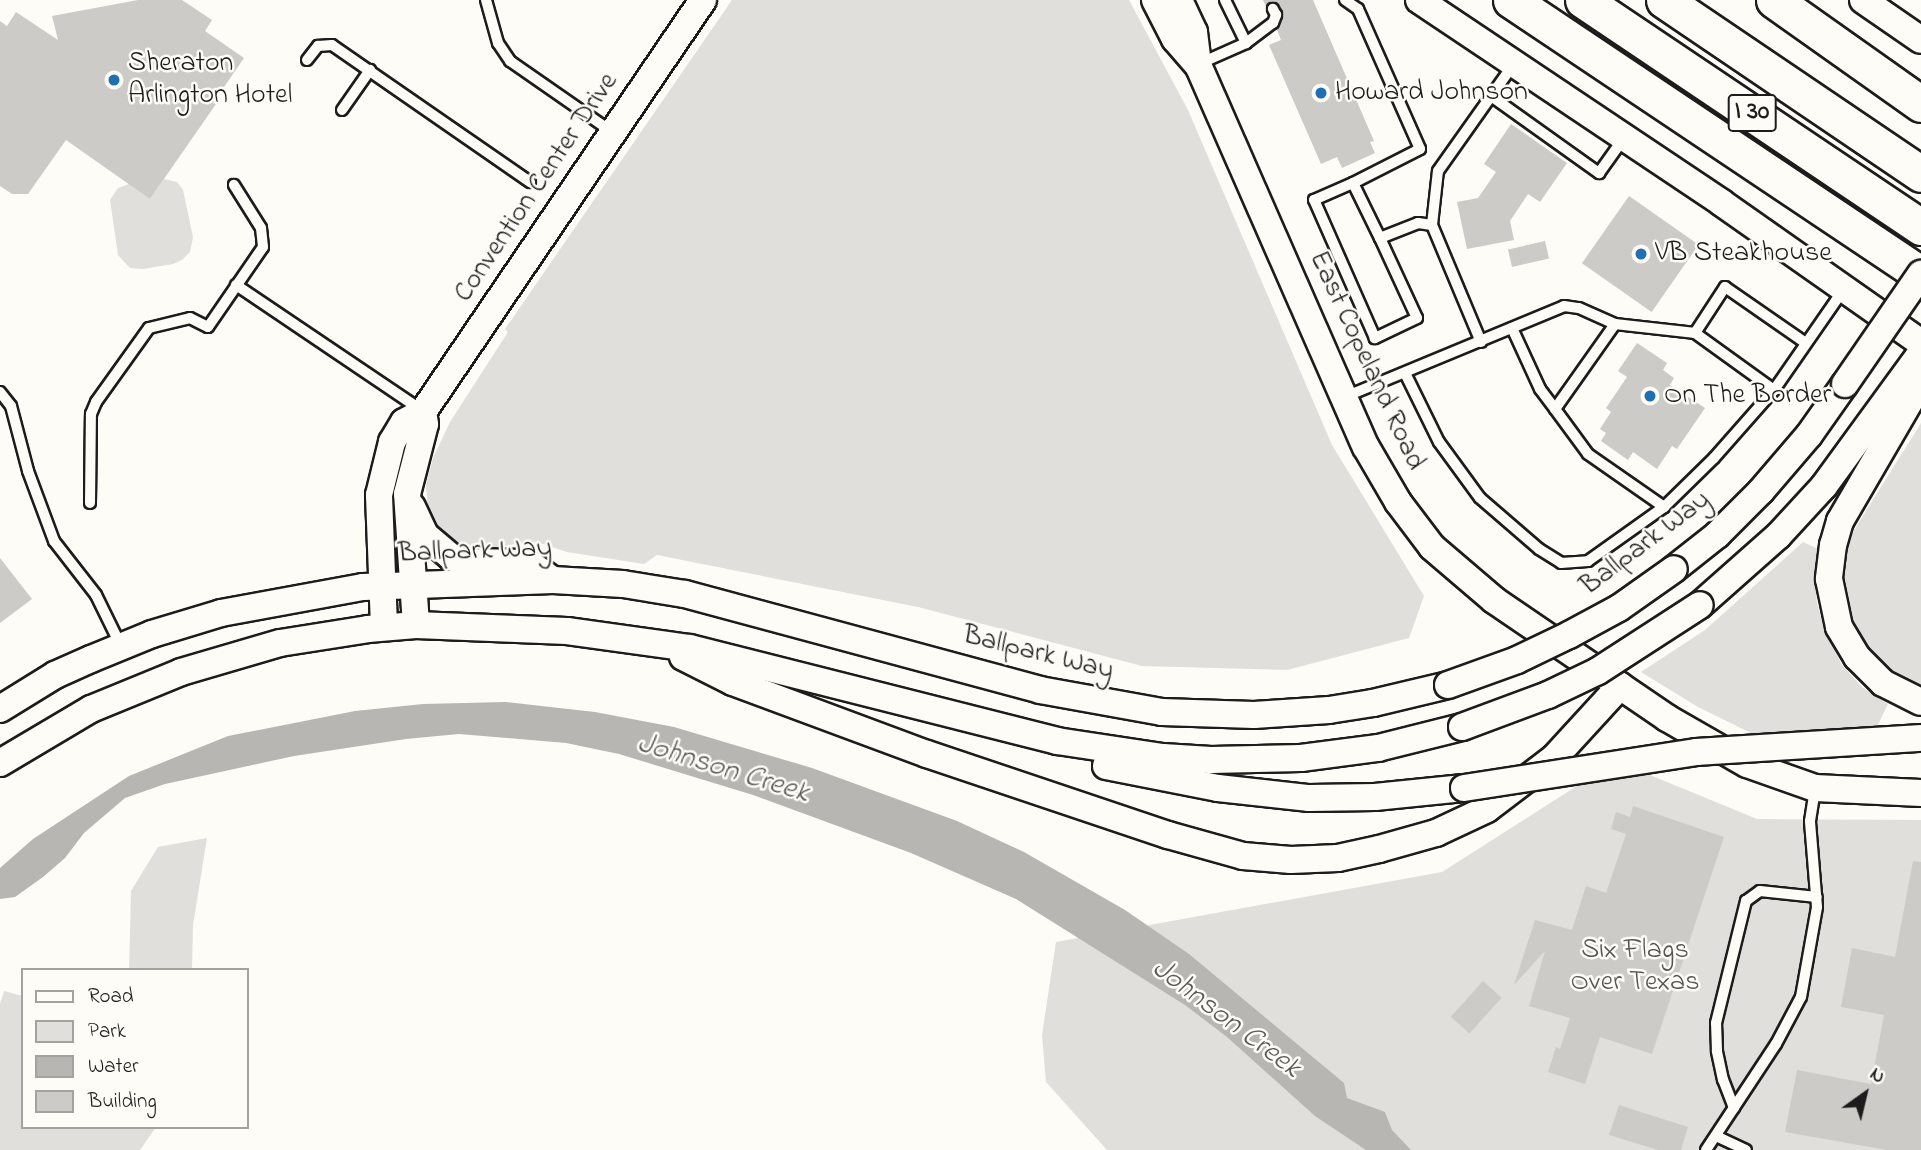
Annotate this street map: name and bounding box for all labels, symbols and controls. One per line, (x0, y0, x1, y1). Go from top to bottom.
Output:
place label: Sheraton Arlington Hotel (128, 47, 292, 113)
street label: Convention Center Drive (448, 67, 626, 309)
marker: Sheraton Arlington Hotel (106, 72, 122, 88)
place label: Howard Johnson (1335, 76, 1528, 110)
marker: Howard Johnson (1313, 85, 1329, 101)
road number: I 30 (1728, 90, 1776, 136)
place label: VB Steakhouse (1655, 237, 1832, 271)
street label: East Copeland Road (1301, 246, 1431, 476)
marker: VB Steakhouse (1633, 246, 1649, 262)
place label: On The Border (1664, 379, 1831, 413)
marker: On The Border (1642, 388, 1658, 404)
street label: Ballpark Way (1574, 484, 1718, 604)
street label: Ballpark Way (397, 533, 553, 571)
street label: Ballpark Way (959, 619, 1117, 689)
water label: Johnson Creek (633, 726, 813, 812)
park label: Six Flags Over Texas (1571, 934, 1699, 1000)
water label: Johnson Creek (1144, 951, 1308, 1087)
legend (21, 968, 248, 1129)
text: Road (88, 982, 134, 1012)
text: Park (88, 1017, 126, 1047)
text: Water (88, 1052, 139, 1082)
north arrow (1830, 1059, 1900, 1129)
text: N (1864, 1061, 1890, 1091)
text: Building (88, 1087, 157, 1117)

